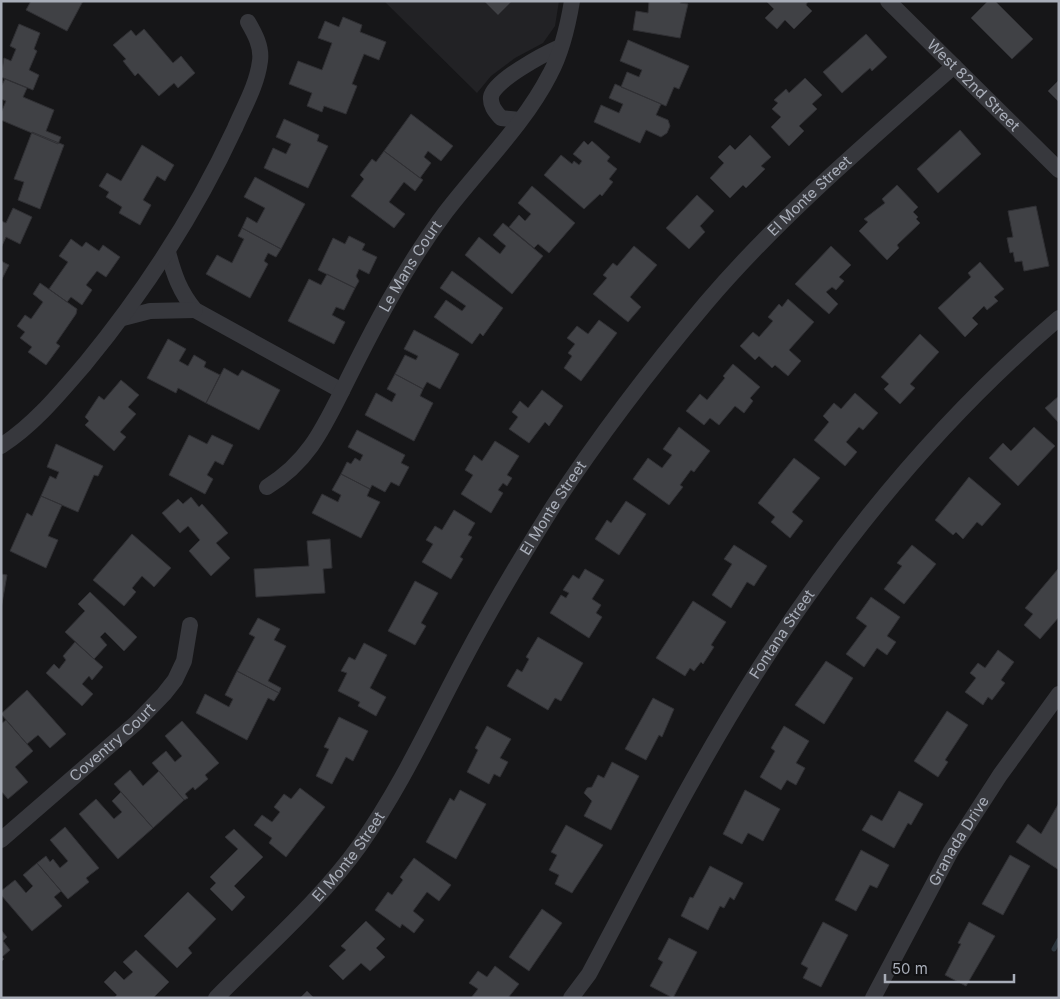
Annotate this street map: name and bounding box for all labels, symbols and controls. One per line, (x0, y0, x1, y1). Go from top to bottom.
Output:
street label: West 82nd Street (923, 35, 1024, 135)
street label: El Monte Street (763, 151, 855, 240)
street label: Le Mans Court (375, 216, 446, 315)
street label: El Monte Street (515, 457, 590, 558)
street label: Fontana Street (745, 586, 818, 682)
street label: Coventry Court (65, 699, 159, 785)
street label: Granada Drive (924, 792, 993, 889)
street label: El Monte Street (308, 808, 389, 905)
scale bar (885, 952, 1014, 984)
text: 50 m (892, 959, 928, 978)

